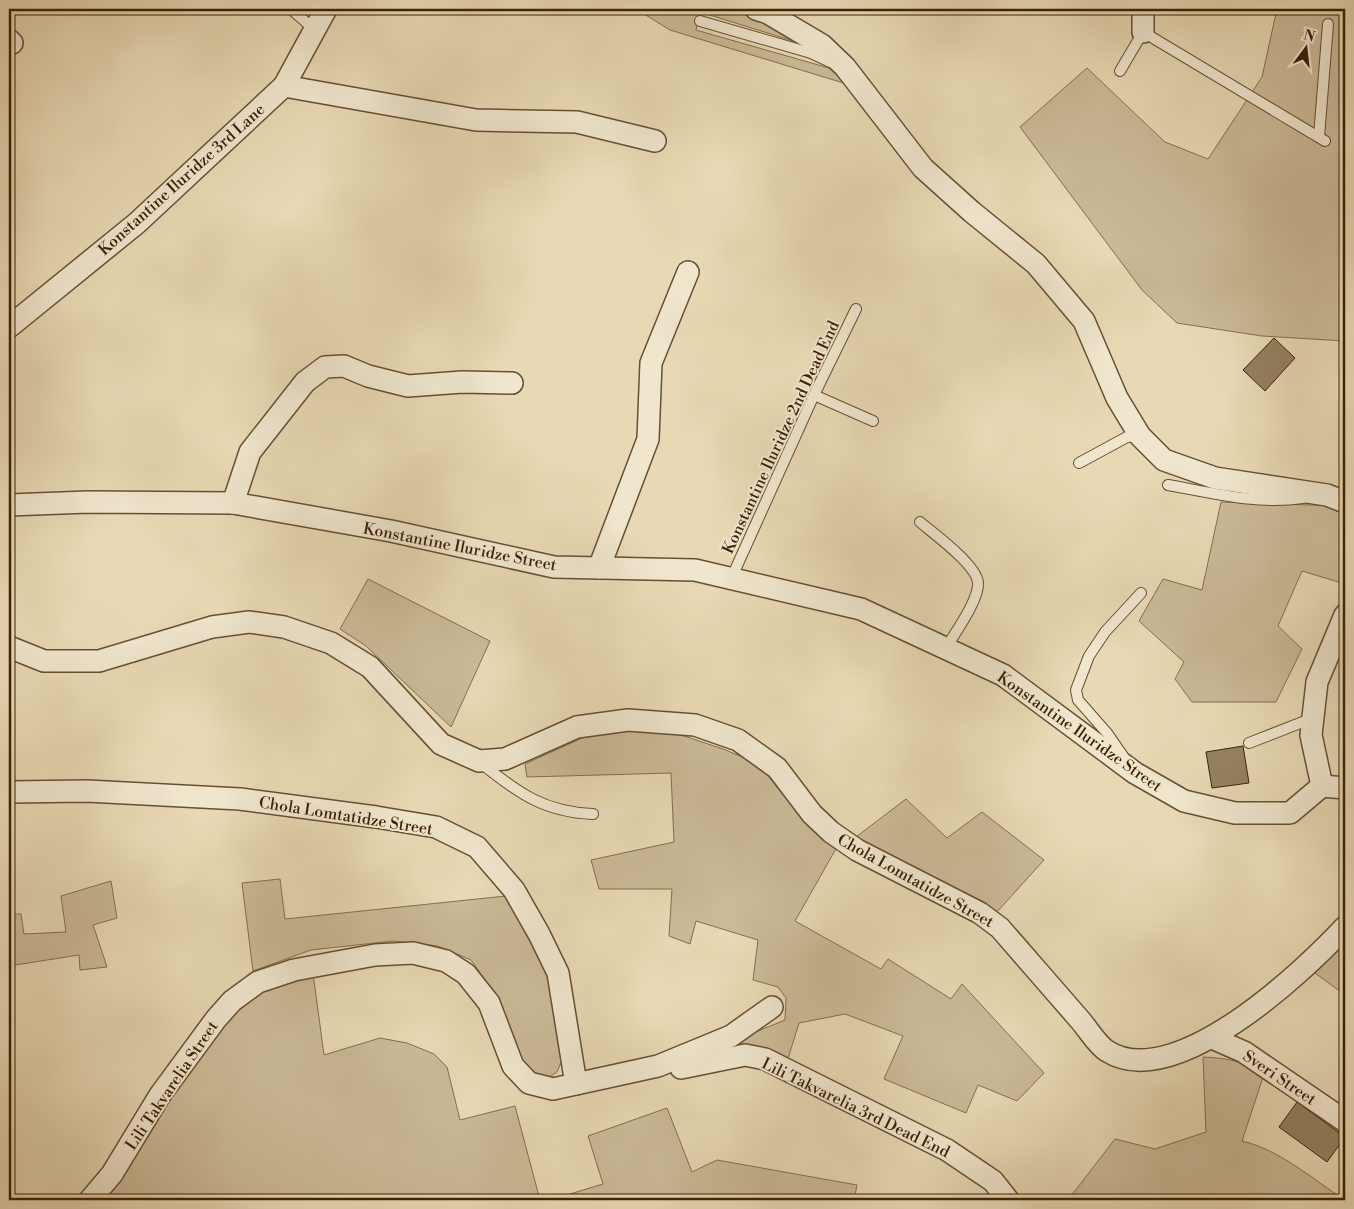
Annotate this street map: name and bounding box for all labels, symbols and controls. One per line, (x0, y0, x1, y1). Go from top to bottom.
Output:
north arrow (1282, 22, 1332, 72)
text: N (1301, 26, 1317, 47)
street label: Konstantine Iluridze 3rd Lane (94, 100, 269, 260)
street label: Konstantine Iluridze 2nd Dead End (718, 318, 844, 557)
street label: Konstantine Iluridze Street (361, 518, 559, 576)
street label: Konstantine Iluridze Street (993, 667, 1166, 797)
street label: Chola Lomtatidze Street (257, 792, 435, 840)
street label: Chola Lomtatidze Street (834, 830, 998, 932)
street label: Lili Takvarelia Street (121, 1017, 223, 1154)
street label: Sveri Street (1239, 1046, 1320, 1110)
street label: Lili Takvarelia 3rd Dead End (758, 1054, 953, 1162)

